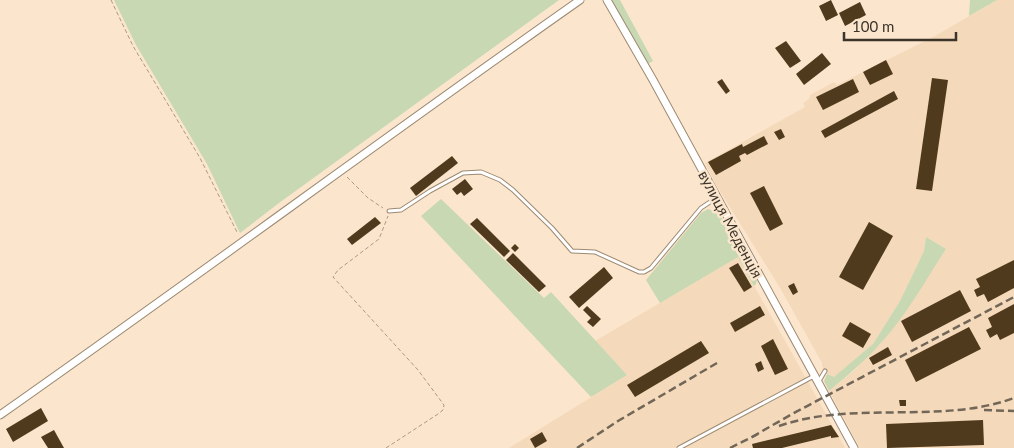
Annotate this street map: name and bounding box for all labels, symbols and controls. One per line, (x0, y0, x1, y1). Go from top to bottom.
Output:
scale bar (844, 10, 956, 42)
text: 100 m (852, 17, 894, 35)
street label: вулиця Меденція (695, 167, 767, 281)

